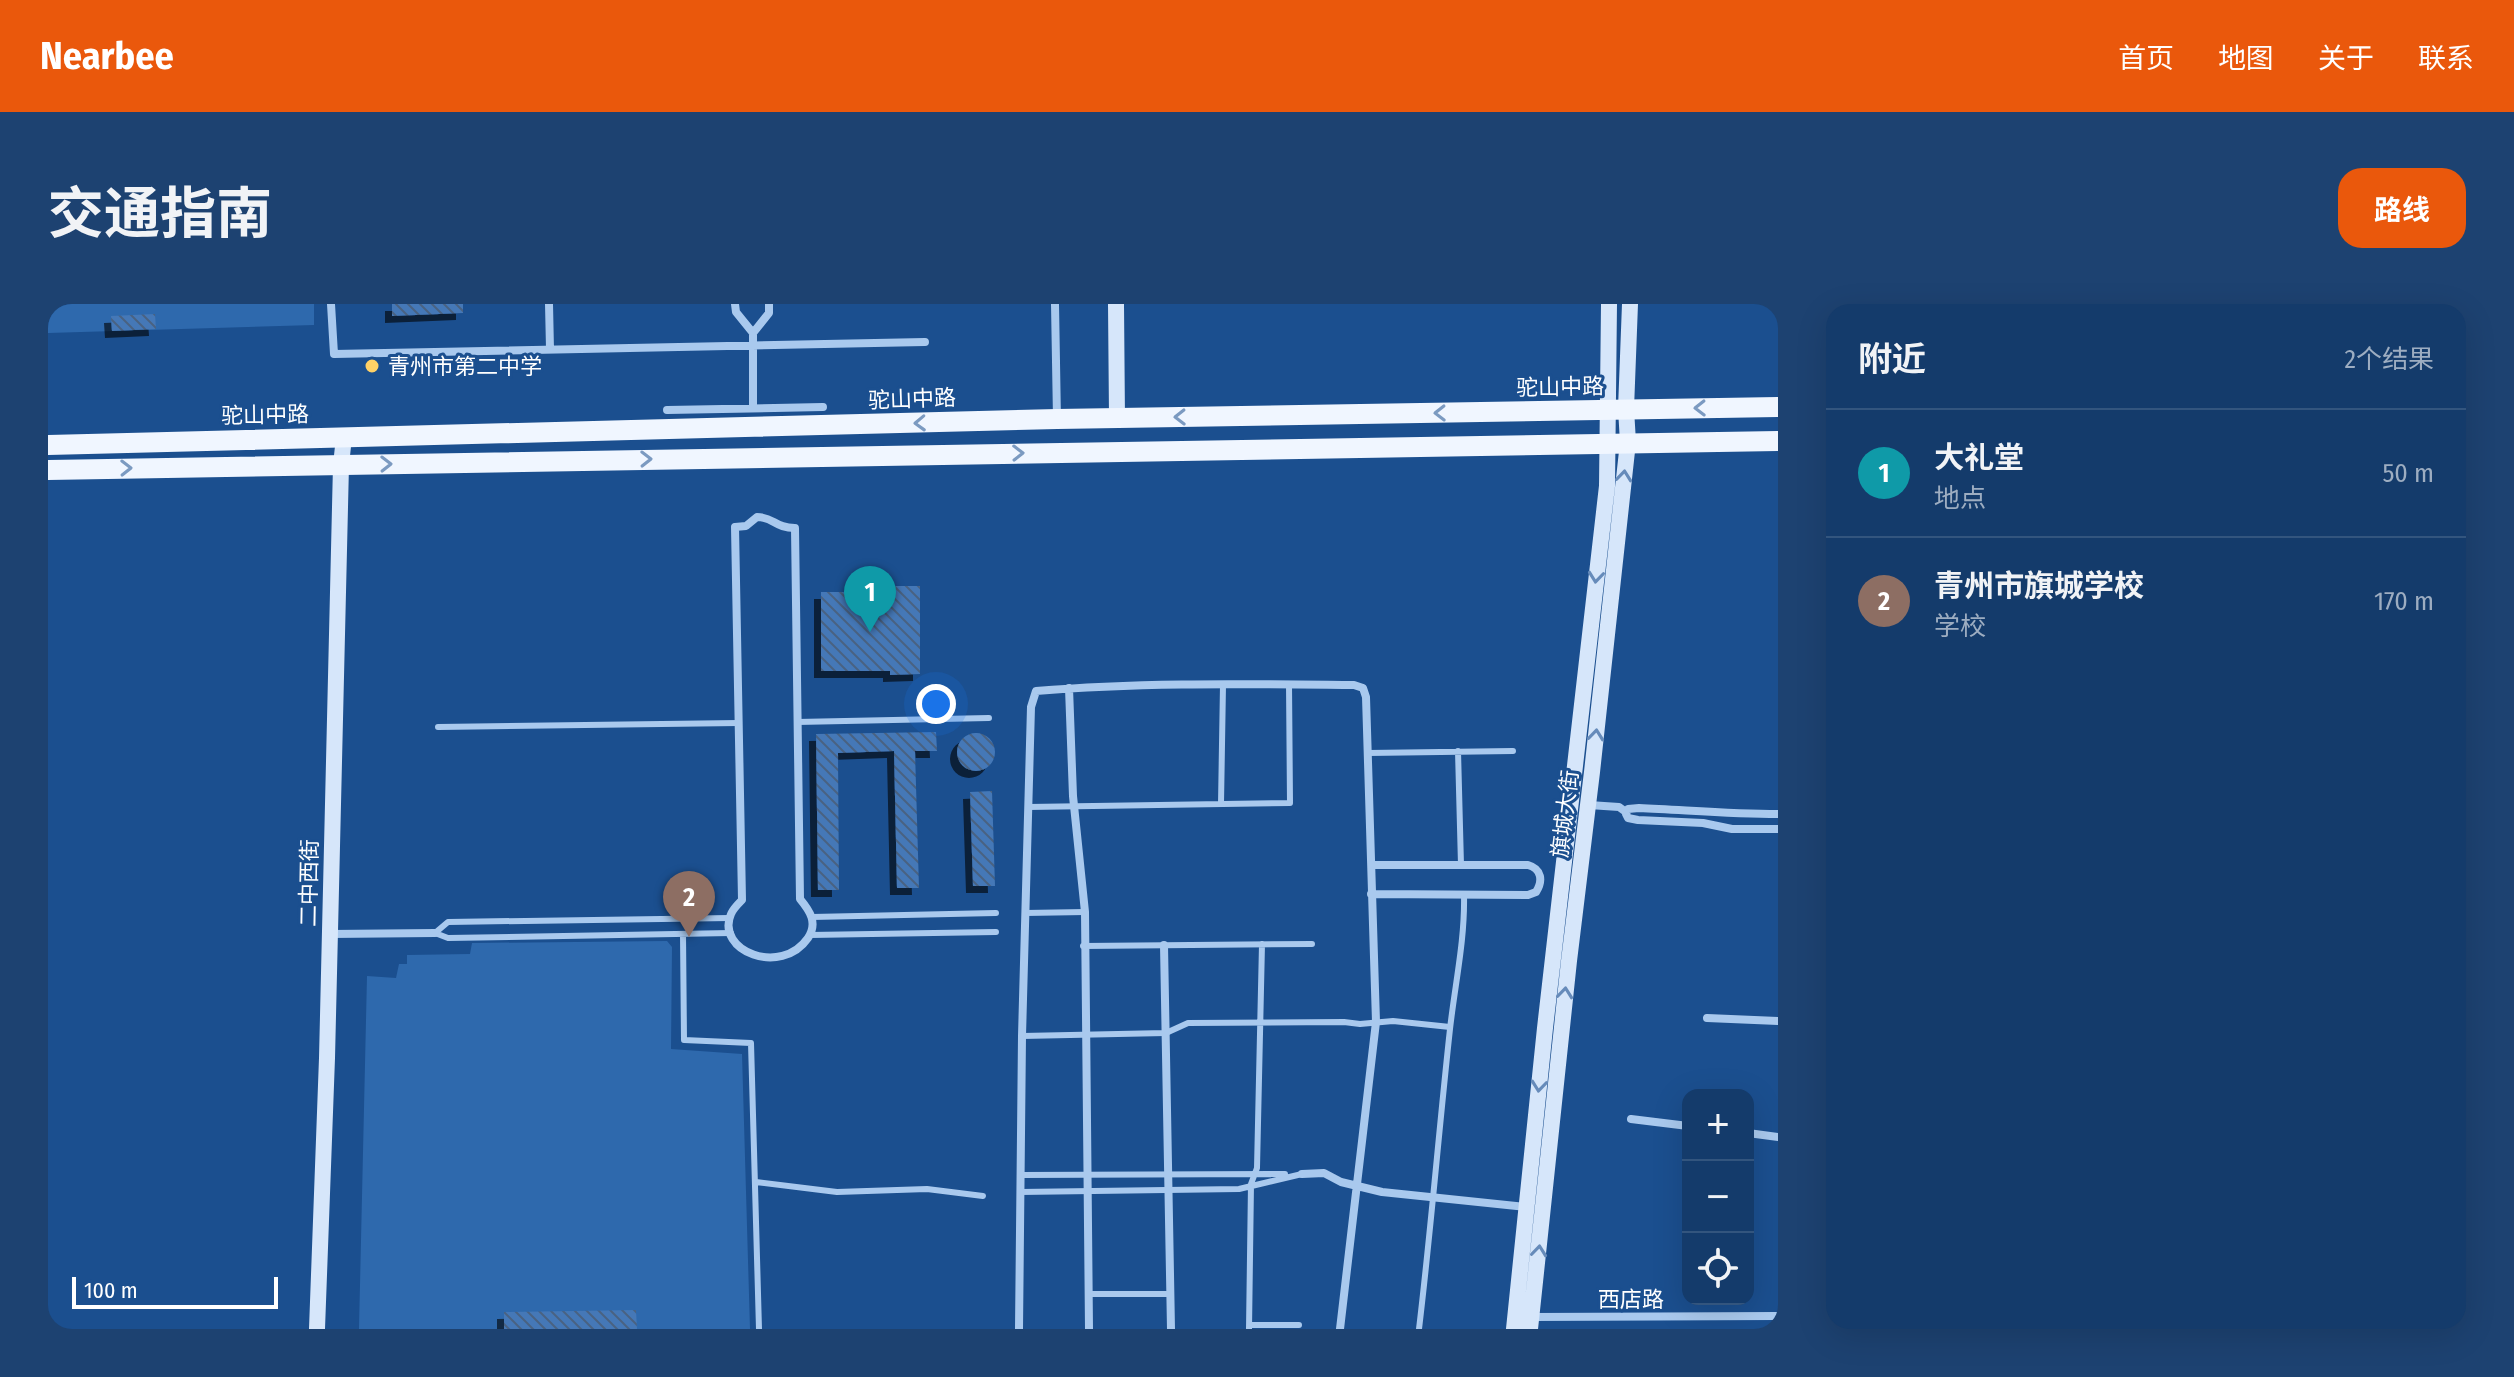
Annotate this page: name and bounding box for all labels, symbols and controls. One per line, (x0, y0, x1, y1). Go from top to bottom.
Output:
text: Nearbee (40, 33, 174, 79)
text: 首页 (2118, 42, 2174, 75)
text: 地图 (2218, 42, 2274, 75)
text: 关于 (2318, 42, 2374, 75)
text: 联系 (2418, 42, 2474, 75)
button: 路线 (2338, 168, 2466, 248)
text: 交通指南 (48, 181, 272, 248)
text: 附近 (1858, 339, 1926, 380)
text: 2个结果 (2345, 344, 2434, 375)
place label: 青州市第二中学 (388, 353, 542, 380)
marker: 青州市第二中学 (363, 357, 381, 375)
street label: 驼山中路 (1516, 373, 1604, 401)
street label: 驼山中路 (868, 384, 956, 414)
one-way arrow (1693, 399, 1706, 416)
street label: 驼山中路 (221, 401, 309, 429)
one-way arrow (1433, 404, 1446, 422)
one-way arrow (1173, 408, 1186, 426)
one-way arrow (913, 414, 926, 431)
text: 大礼堂 (1934, 440, 2024, 476)
one-way arrow (1012, 444, 1025, 462)
one-way arrow (640, 451, 653, 468)
one-way arrow (380, 455, 393, 473)
text: 1 (1879, 458, 1890, 489)
text: 50 m (2382, 458, 2434, 489)
one-way arrow (120, 459, 133, 477)
one-way arrow (1616, 469, 1633, 482)
text: 地点 (1934, 483, 1986, 514)
pin: 1 (844, 566, 896, 632)
text: 青州市旗城学校 (1934, 568, 2144, 604)
one-way arrow (1587, 571, 1604, 584)
text: 2 (1878, 586, 1890, 617)
text: 170 m (2374, 586, 2434, 617)
text: 学校 (1934, 611, 1986, 642)
your location (916, 684, 956, 724)
one-way arrow (1588, 728, 1605, 741)
street label: 旗城大街 (1546, 769, 1584, 859)
street label: 二中西街 (295, 839, 323, 927)
pin: 2 (663, 871, 715, 937)
one-way arrow (1557, 986, 1574, 999)
one-way arrow (1531, 1080, 1548, 1093)
map controls (1682, 1089, 1754, 1305)
button: + (1682, 1089, 1754, 1161)
button: − (1682, 1161, 1754, 1233)
button: locate (1682, 1233, 1754, 1305)
one-way arrow (1530, 1245, 1547, 1258)
scale bar (72, 1273, 278, 1309)
text: 100 m (84, 1277, 138, 1304)
street label: 西店路 (1598, 1286, 1664, 1313)

